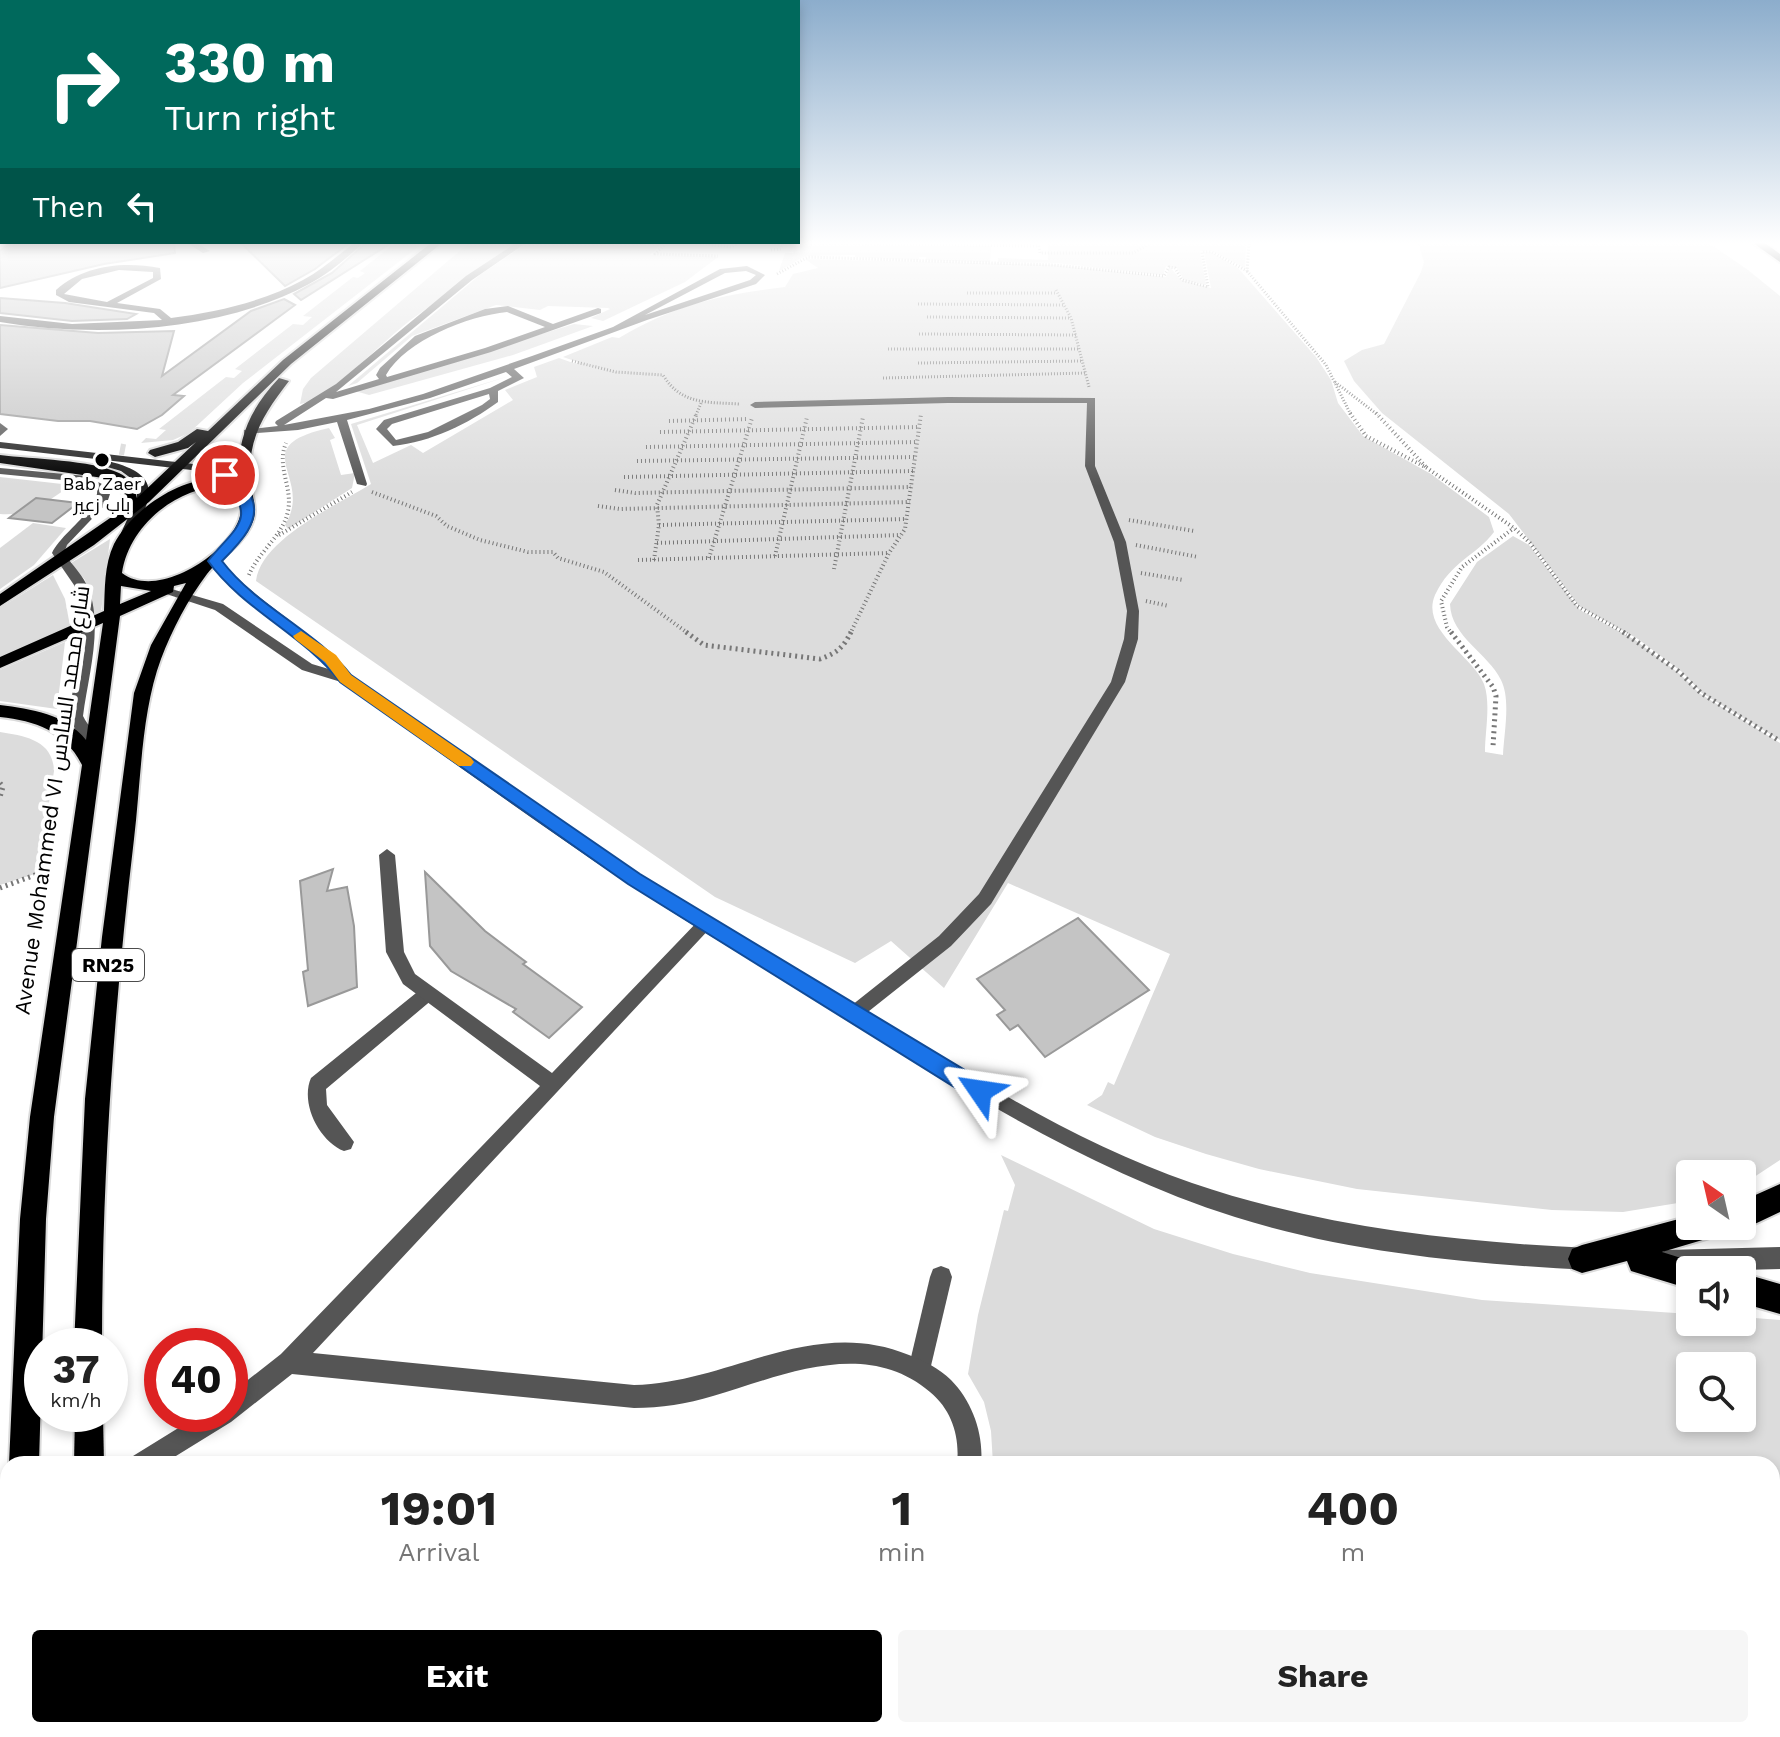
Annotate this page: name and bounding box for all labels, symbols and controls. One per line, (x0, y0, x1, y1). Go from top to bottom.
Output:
text: 330 m (164, 30, 335, 96)
icon: right (32, 32, 136, 136)
text: Turn right (164, 97, 335, 139)
icon: left (120, 184, 164, 228)
text: Then (32, 189, 104, 224)
pin (191, 441, 259, 509)
marker: Bab Zaer باب زعير (93, 451, 111, 469)
icon: arrive (203, 453, 247, 497)
place label: Bab Zaer باب زعير (63, 473, 141, 516)
street label: Avenue Mohammed VI شارع محمد السادس (9, 584, 96, 1016)
road number: RN25 (72, 949, 144, 981)
position arrow (938, 1049, 1022, 1133)
north arrow (1676, 1160, 1756, 1240)
map controls (1676, 1160, 1756, 1432)
button: sound (1676, 1256, 1756, 1336)
speed limit sign: 40 (144, 1328, 248, 1432)
text: 37 (53, 1346, 99, 1393)
button: search (1676, 1352, 1756, 1432)
text: km/h (50, 1388, 102, 1412)
text: 19:01 (381, 1480, 497, 1537)
text: 1 (891, 1480, 912, 1537)
text: 400 (1306, 1480, 1399, 1537)
text: Arrival (398, 1537, 480, 1567)
text: min (878, 1537, 926, 1567)
text: m (1340, 1537, 1365, 1567)
button: Exit (32, 1630, 882, 1722)
button: Share (898, 1630, 1748, 1722)

